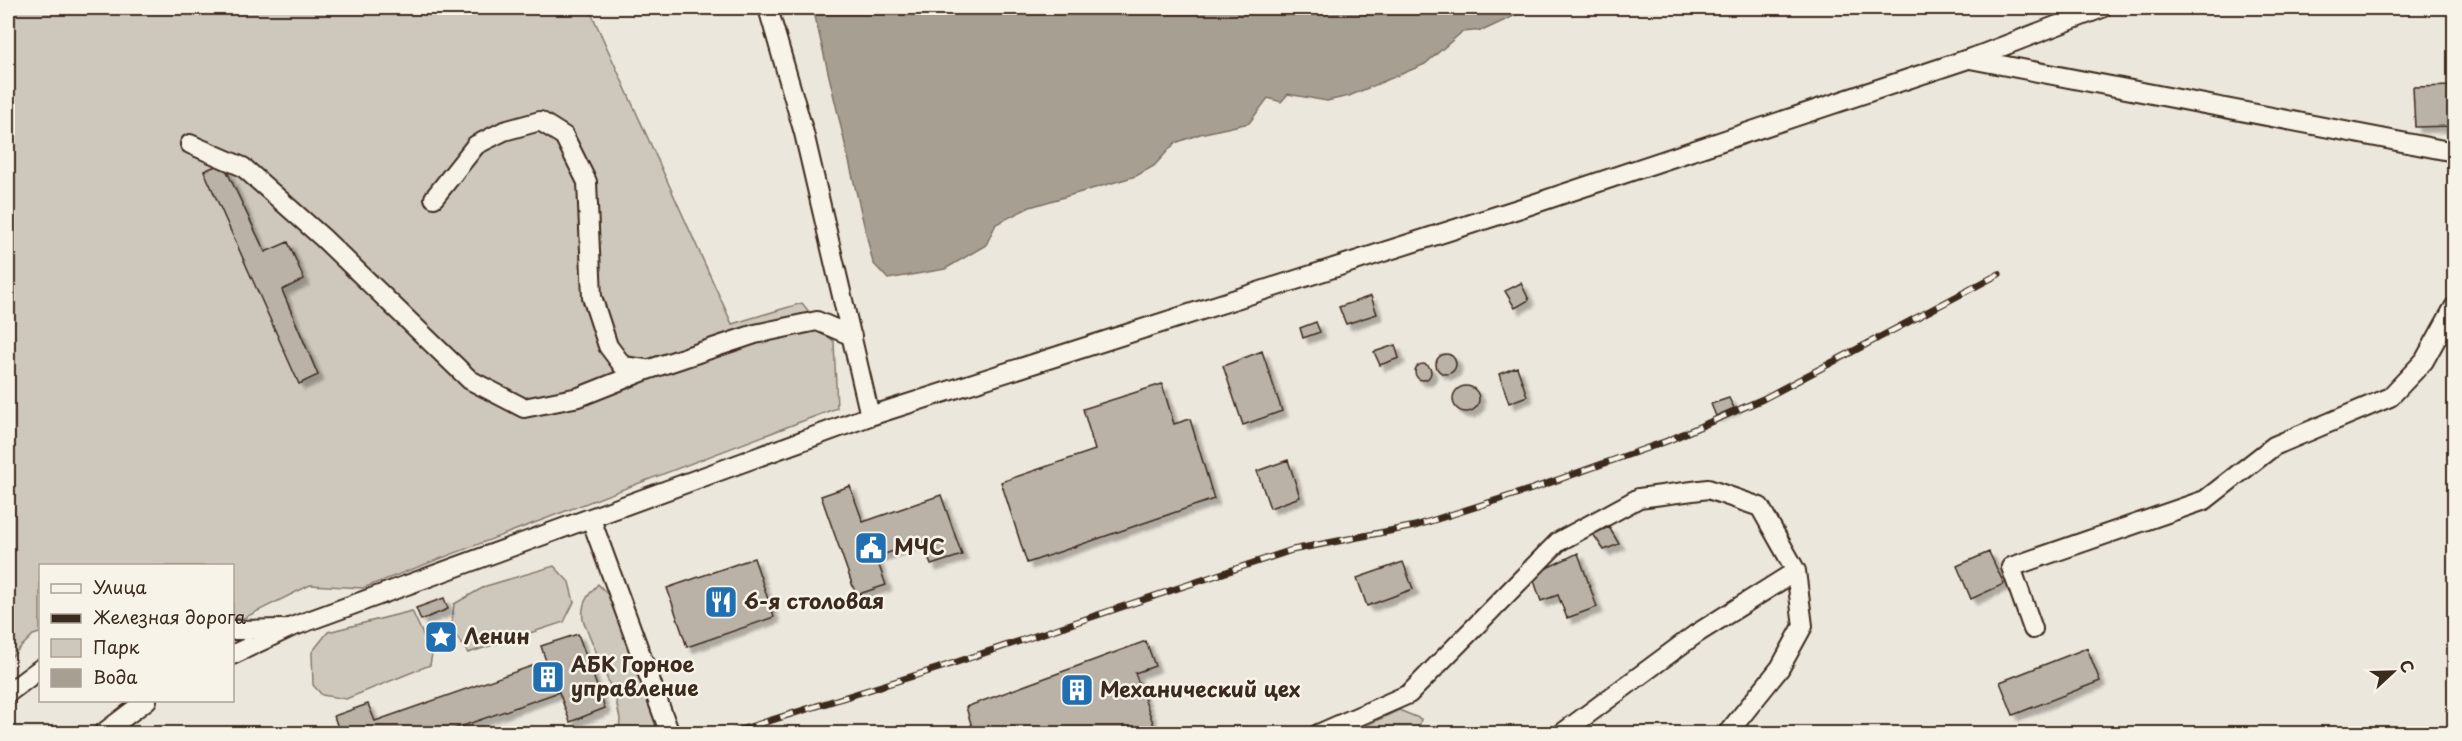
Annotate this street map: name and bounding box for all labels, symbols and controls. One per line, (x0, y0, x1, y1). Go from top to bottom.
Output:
public building icon: МЧС (853, 530, 889, 566)
place label: МЧС (894, 530, 945, 562)
legend (39, 564, 234, 702)
text: Улица (93, 573, 147, 600)
restaurant icon: 6-я столовая (703, 584, 739, 620)
place label: 6-я столовая (744, 584, 884, 616)
text: Железная дорога (93, 603, 247, 630)
place icon: Ленин (423, 619, 459, 655)
place label: Ленин (464, 619, 530, 651)
text: Парк (93, 633, 140, 660)
north arrow (2363, 642, 2423, 702)
place label: АБК Горное управление (570, 647, 699, 703)
text: С (2394, 656, 2421, 676)
building icon: АБК Горное управление (530, 659, 566, 695)
text: Вода (93, 663, 138, 690)
building icon: Механический цех (1059, 672, 1095, 708)
place label: Механический цех (1100, 672, 1300, 704)

